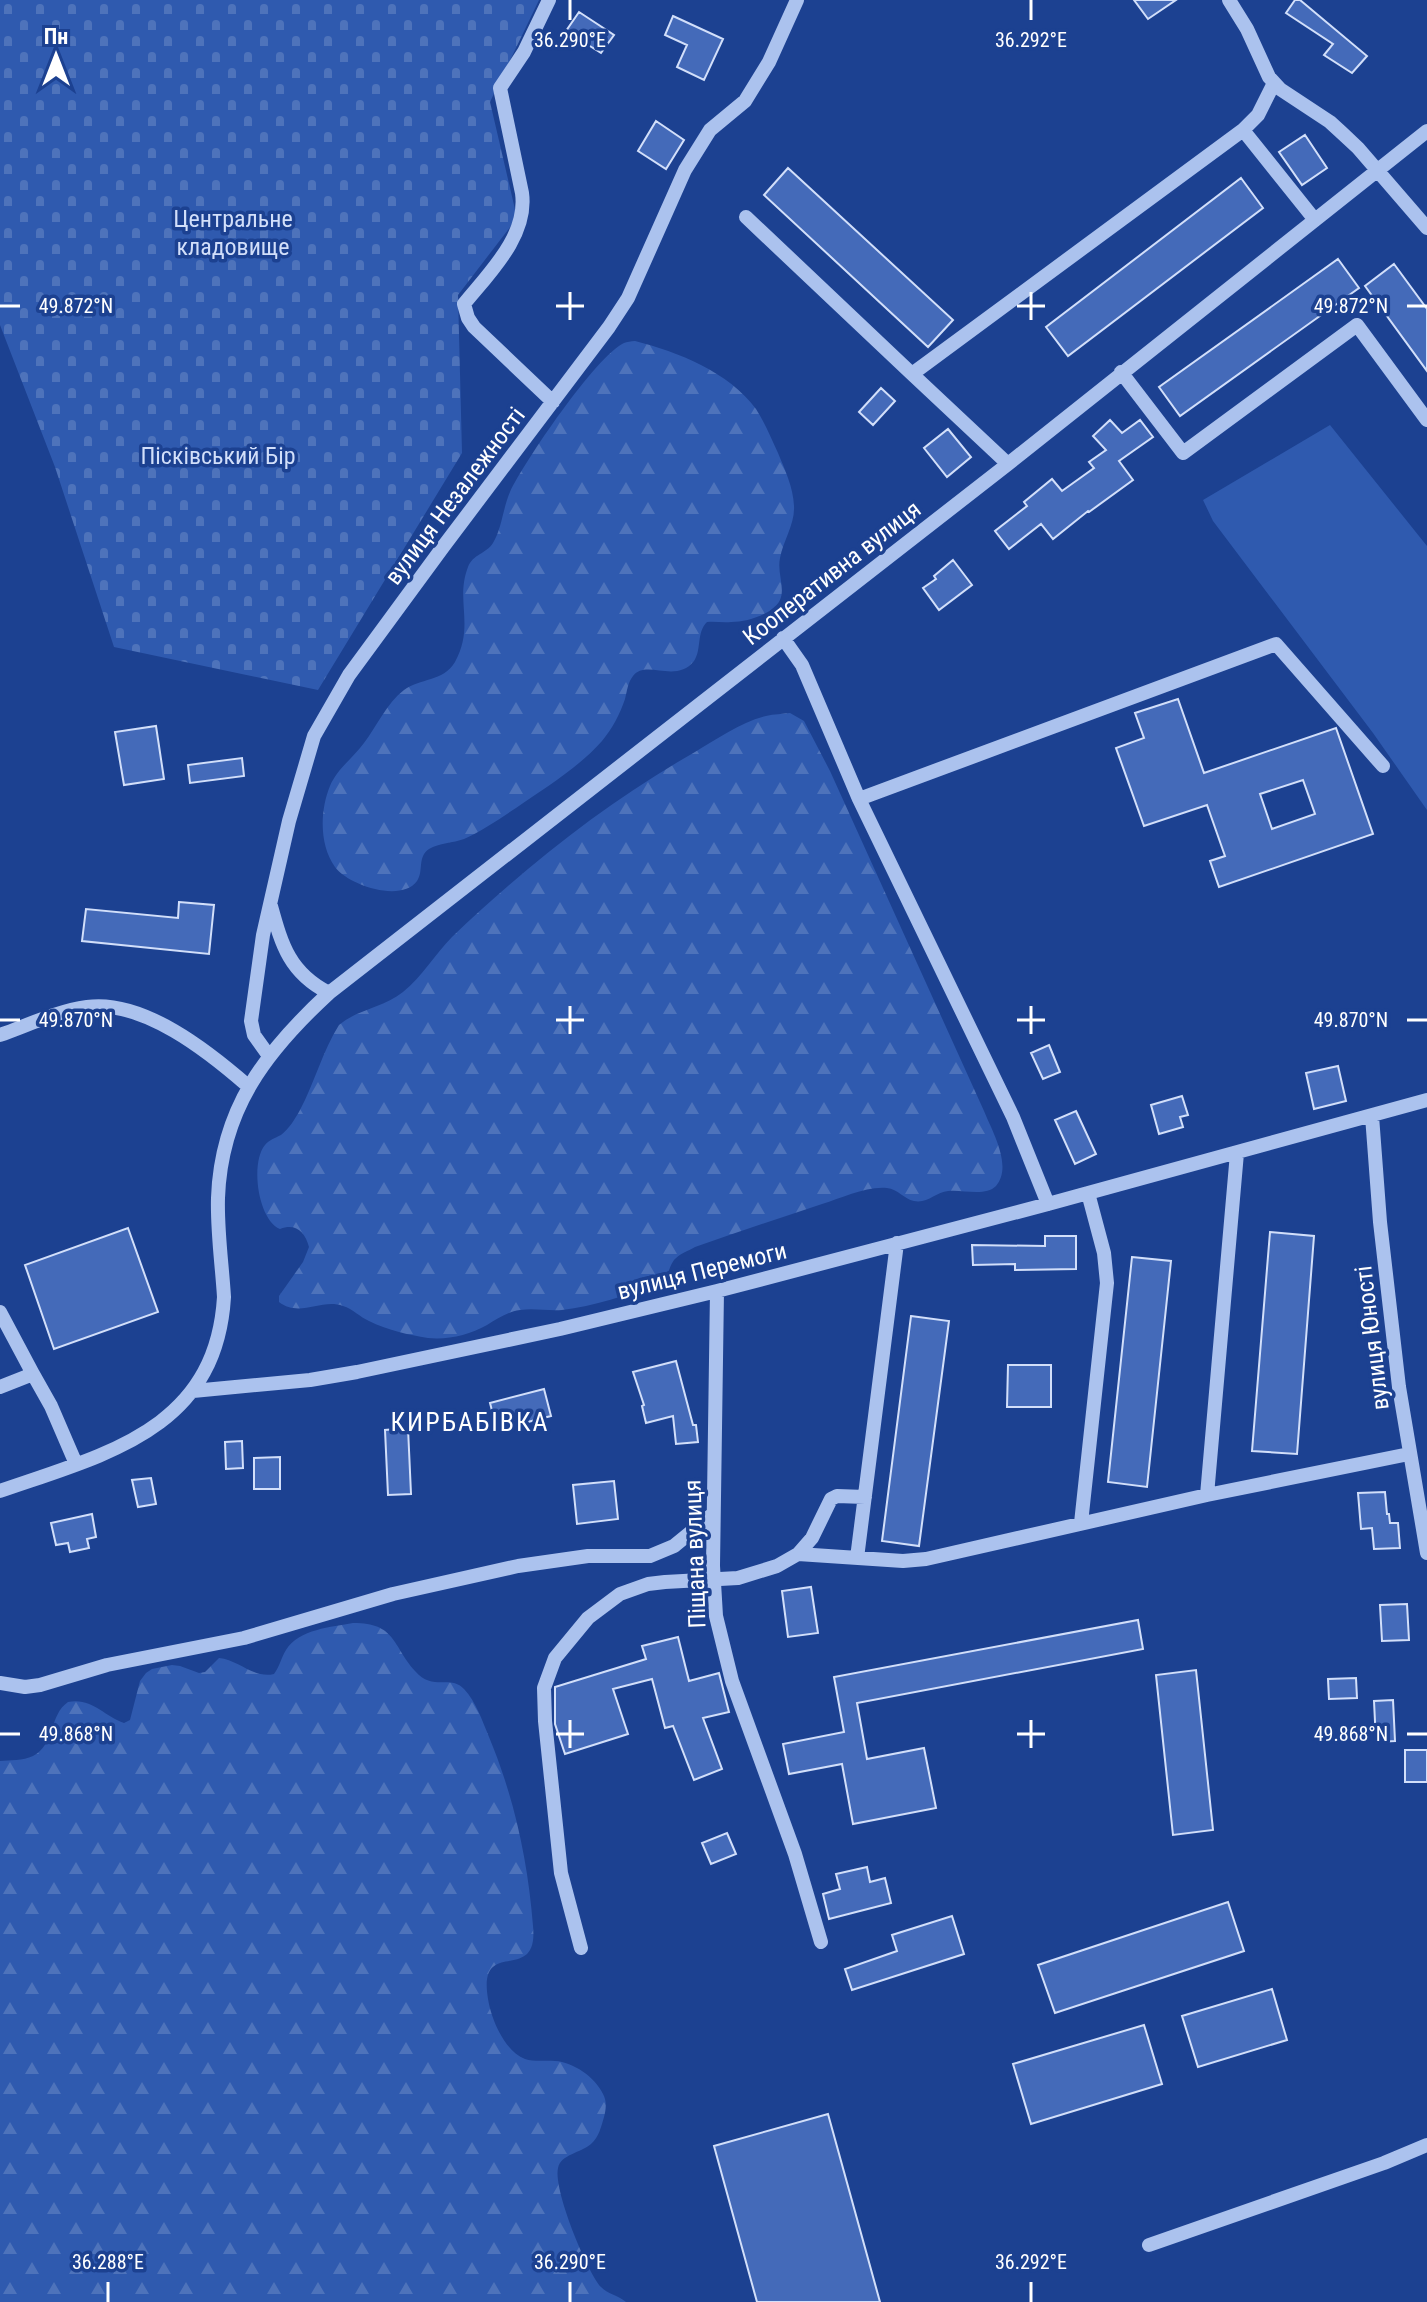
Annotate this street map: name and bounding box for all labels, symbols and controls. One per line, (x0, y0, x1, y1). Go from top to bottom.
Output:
north arrow (16, 16, 96, 96)
text: Пн (44, 24, 68, 49)
text: 36.290°E (534, 28, 606, 52)
text: 36.292°E (995, 28, 1067, 52)
park label: Центральне кладовище (173, 205, 293, 261)
text: 49.872°N (39, 294, 113, 318)
text: 49.872°N (1314, 294, 1388, 318)
street label: вулиця Незалежності (379, 402, 531, 590)
park label: Пісківський Бір (140, 442, 296, 470)
street label: Кооперативна вулиця (738, 495, 926, 651)
text: 49.870°N (39, 1008, 113, 1032)
text: 49.870°N (1314, 1008, 1388, 1032)
street label: вулиця Перемоги (614, 1236, 790, 1306)
street label: вулиця Юності (1349, 1264, 1395, 1412)
district label: КИРБАБІВКА (391, 1407, 549, 1437)
street label: Піщана вулиця (678, 1479, 712, 1629)
text: 49.868°N (39, 1722, 113, 1746)
text: 49.868°N (1314, 1722, 1388, 1746)
text: 36.288°E (72, 2250, 144, 2274)
text: 36.290°E (534, 2250, 606, 2274)
text: 36.292°E (995, 2250, 1067, 2274)

